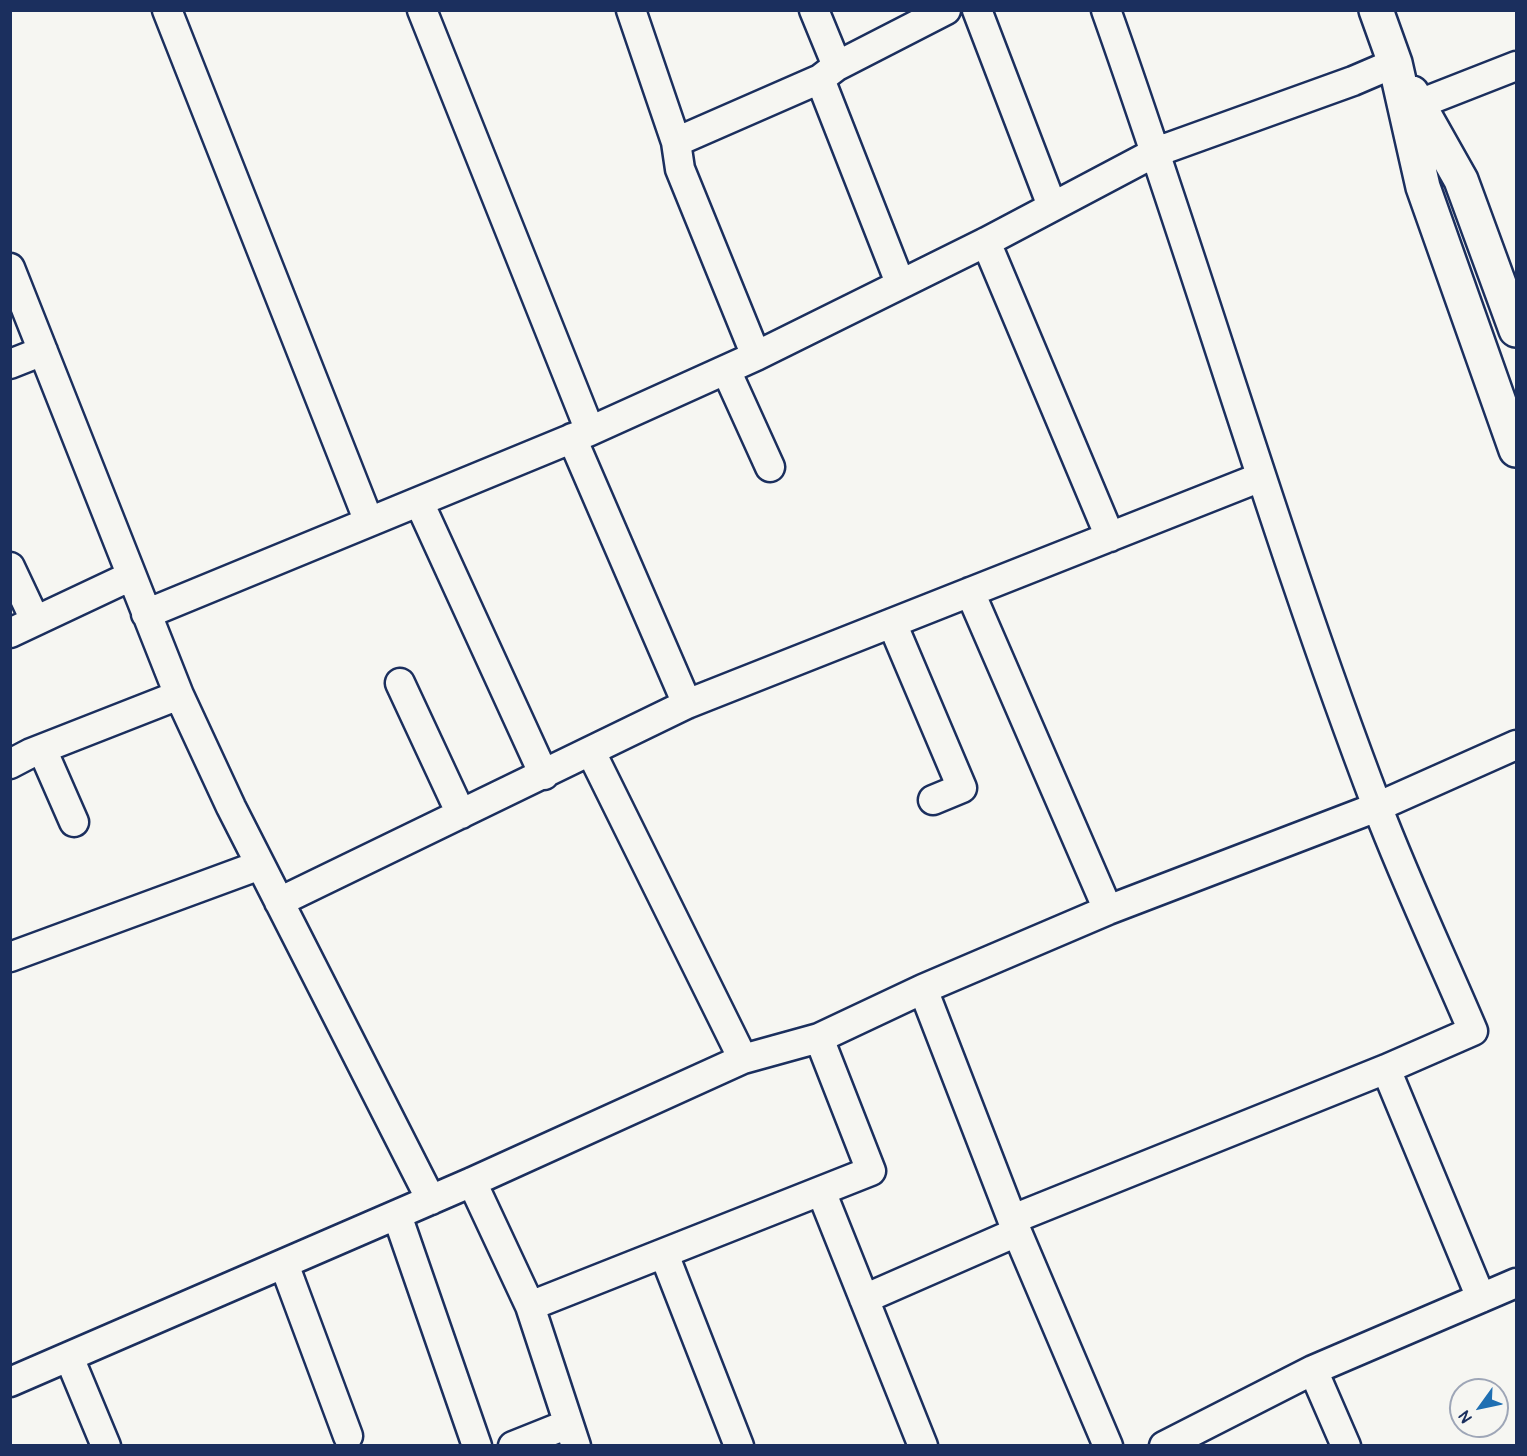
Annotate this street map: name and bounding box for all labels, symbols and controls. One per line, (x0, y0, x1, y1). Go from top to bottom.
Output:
north arrow (1449, 1378, 1509, 1438)
text: N (1454, 1407, 1477, 1427)

